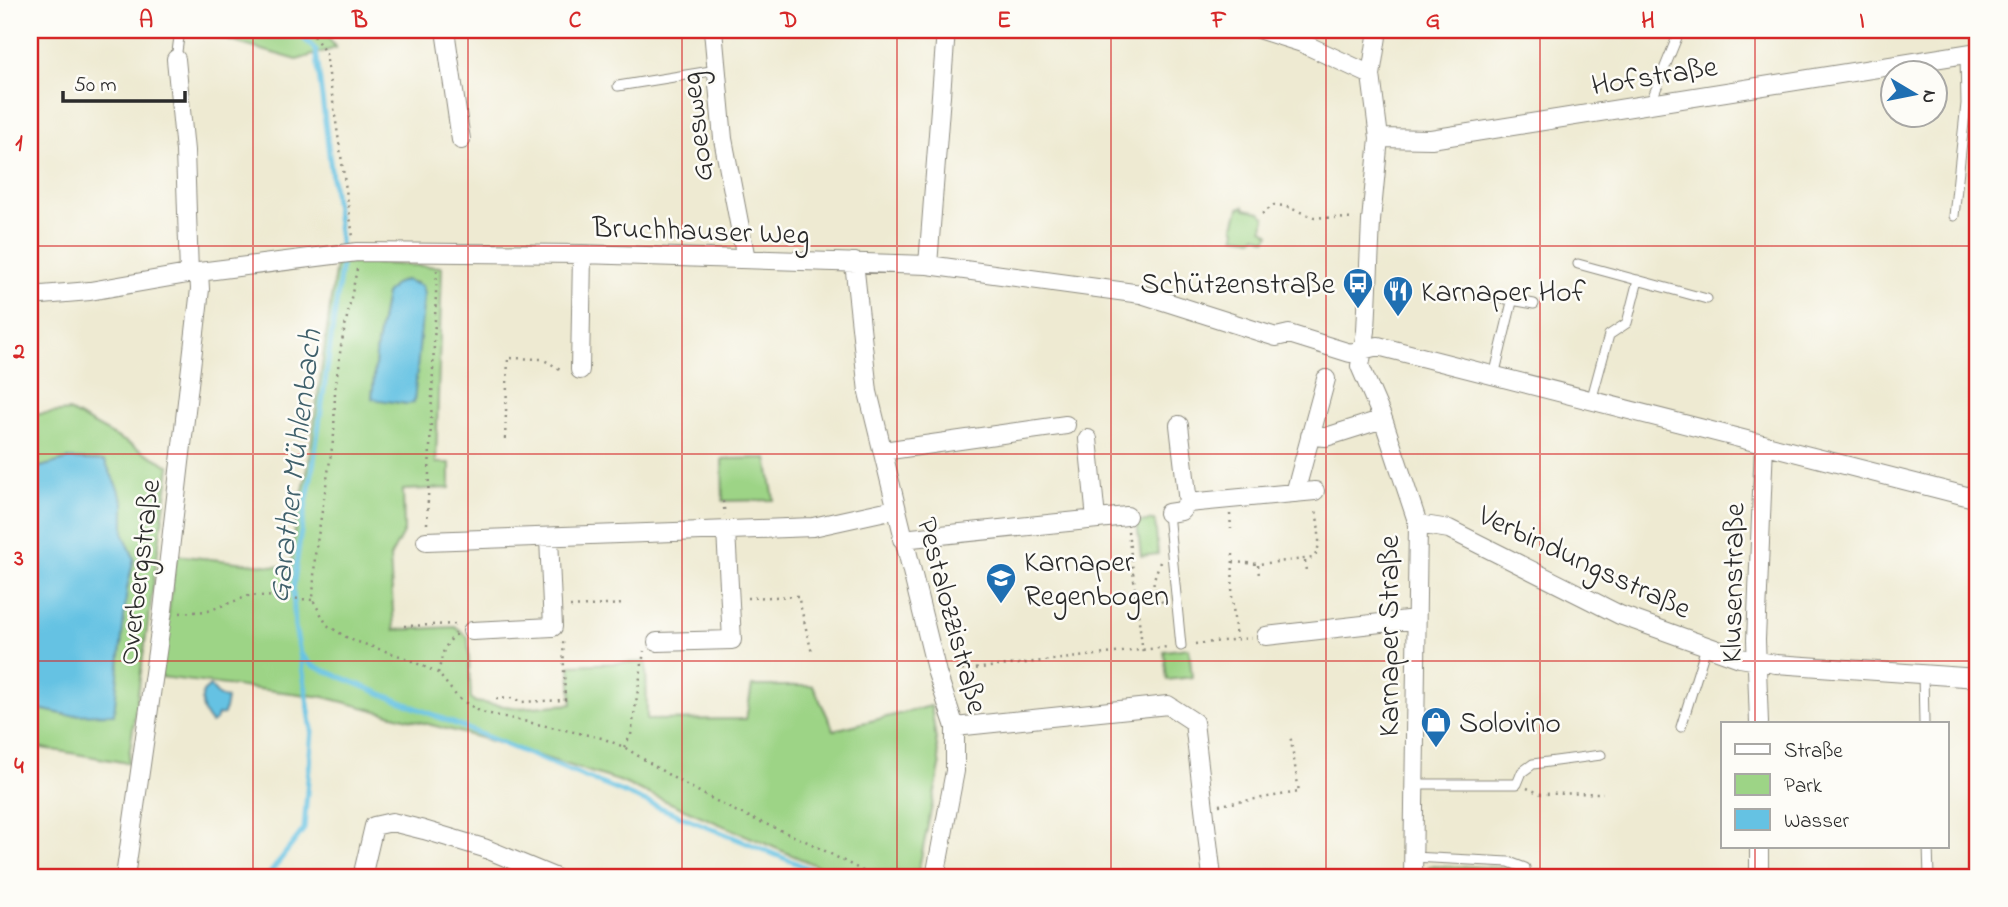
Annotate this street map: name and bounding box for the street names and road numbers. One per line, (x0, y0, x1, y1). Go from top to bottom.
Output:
street label: Hofstraße (1588, 46, 1721, 110)
street label: Goesweg (670, 69, 728, 184)
street label: Bruchhauser Weg (591, 207, 810, 259)
street label: Overbergstraße (108, 476, 174, 668)
street label: Verbindungsstraße (1469, 495, 1698, 633)
street label: Klusenstraße (1712, 502, 1758, 663)
street label: Pestalozzistraße (903, 513, 998, 719)
street label: Karnaper Straße (1369, 535, 1413, 737)

